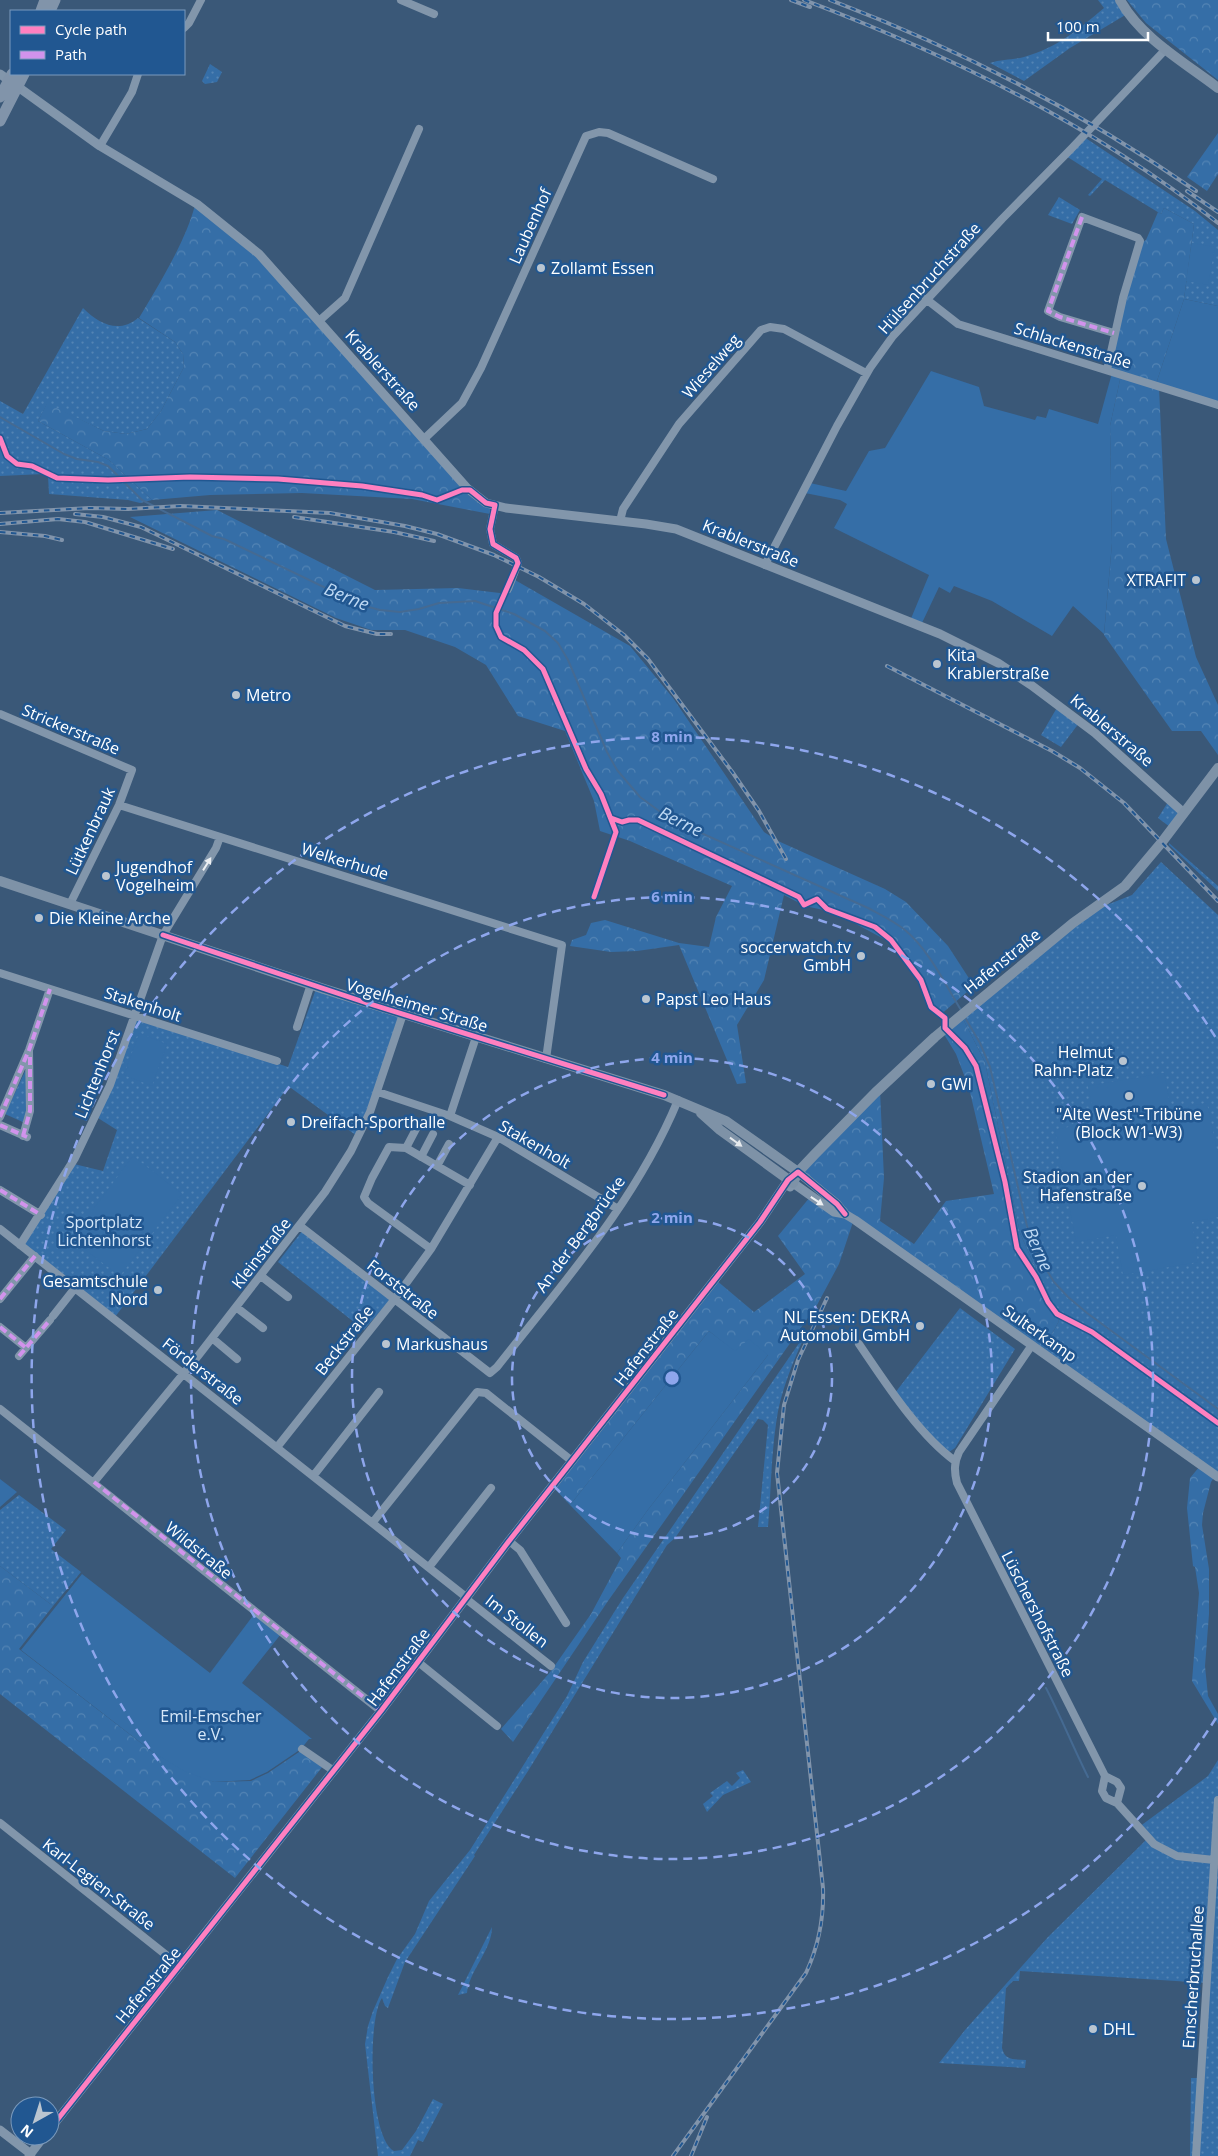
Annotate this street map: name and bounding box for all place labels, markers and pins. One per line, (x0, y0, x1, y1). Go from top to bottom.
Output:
place label: Zollamt Essen (551, 257, 654, 279)
marker: Zollamt Essen (535, 262, 547, 274)
place label: XTRAFIT (1126, 569, 1186, 591)
marker: XTRAFIT (1190, 574, 1202, 586)
place label: Kita Krablerstraße (947, 644, 1049, 684)
marker: Kita Krablerstraße (931, 658, 943, 670)
place label: Metro (246, 684, 291, 706)
marker: Metro (230, 689, 242, 701)
place label: Jugendhof Vogelheim (114, 856, 195, 896)
marker: Jugendhof Vogelheim (100, 870, 112, 882)
place label: Die Kleine Arche (49, 907, 171, 929)
marker: Die Kleine Arche (33, 912, 45, 924)
place label: soccerwatch.tv GmbH (741, 936, 851, 976)
marker: soccerwatch.tv GmbH (855, 950, 867, 962)
place label: Papst Leo Haus (656, 988, 771, 1010)
marker: Papst Leo Haus (640, 993, 652, 1005)
place label: Helmut Rahn-Platz (1034, 1041, 1113, 1081)
marker: Helmut Rahn-Platz (1117, 1055, 1129, 1067)
place label: GWI (941, 1073, 972, 1095)
marker: GWI (925, 1078, 937, 1090)
marker: "Alte West"-Tribüne (Block W1-W3) (1123, 1090, 1135, 1102)
place label: "Alte West"-Tribüne (Block W1-W3) (1056, 1103, 1202, 1143)
place label: Dreifach-Sporthalle (301, 1111, 445, 1133)
marker: Dreifach-Sporthalle (285, 1116, 297, 1128)
place label: Stadion an der Hafenstraße (1023, 1166, 1132, 1206)
marker: Stadion an der Hafenstraße (1136, 1180, 1148, 1192)
place label: Gesamtschule Nord (42, 1270, 148, 1310)
marker: Gesamtschule Nord (152, 1284, 164, 1296)
place label: NL Essen: DEKRA Automobil GmbH (780, 1306, 911, 1346)
marker: NL Essen: DEKRA Automobil GmbH (914, 1320, 926, 1332)
place label: Markushaus (396, 1333, 488, 1355)
marker: Markushaus (380, 1338, 392, 1350)
centre of rings (663, 1369, 681, 1387)
place label: DHL (1103, 2018, 1135, 2040)
marker: DHL (1087, 2023, 1099, 2035)

